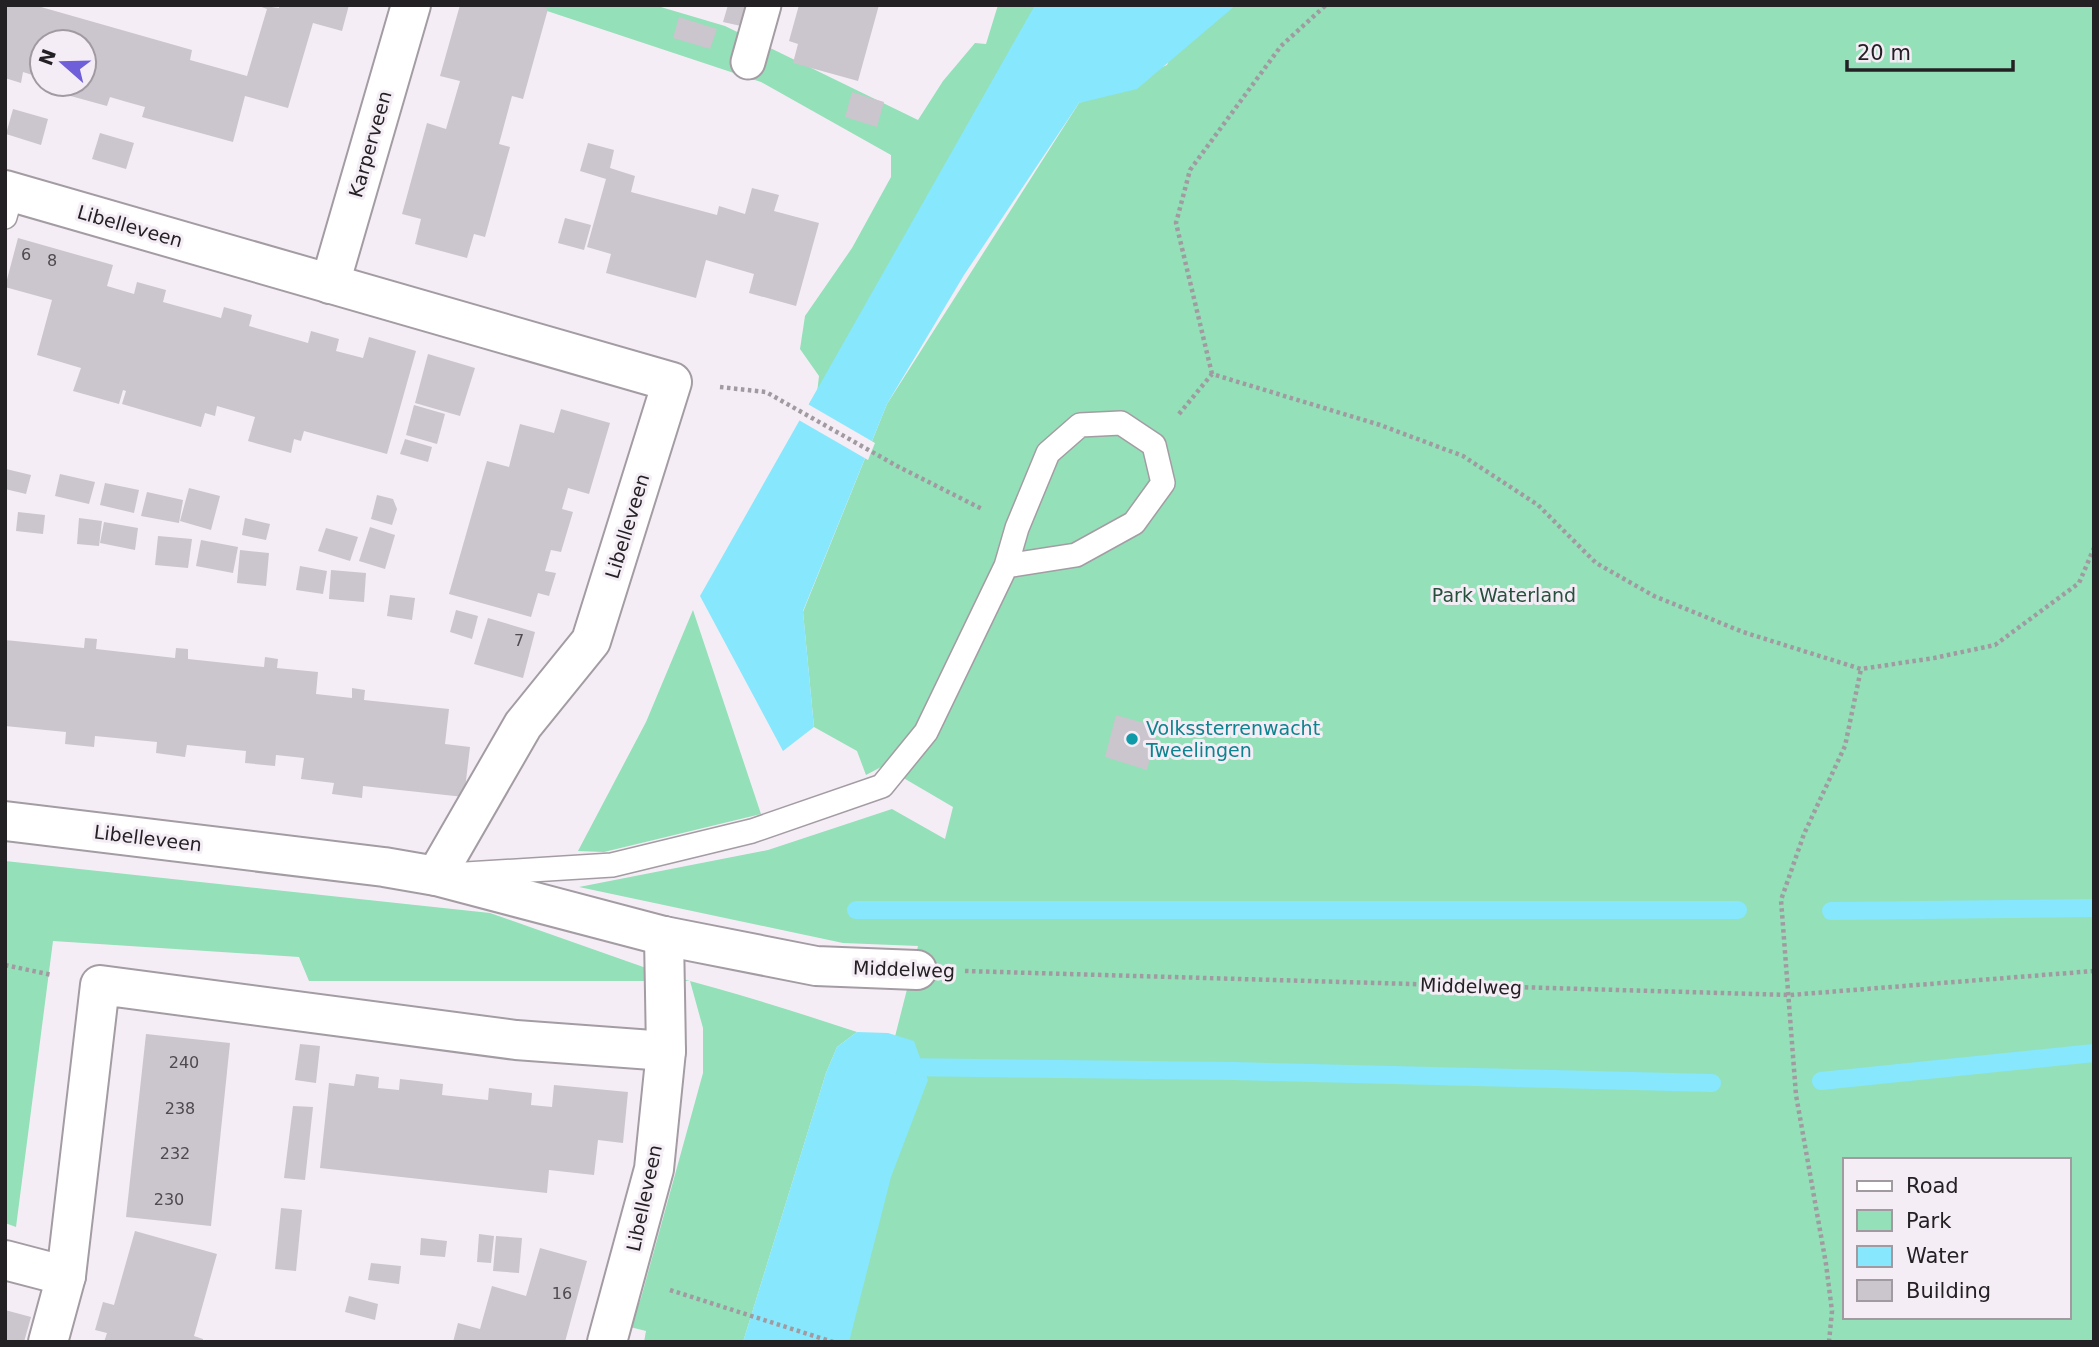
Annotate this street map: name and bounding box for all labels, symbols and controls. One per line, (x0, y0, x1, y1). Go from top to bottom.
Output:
north arrow (28, 28, 98, 98)
scale bar (1847, 28, 2013, 72)
text: 20 m (1857, 41, 1911, 65)
text: N (34, 46, 60, 68)
street label: Karperveen (344, 88, 396, 200)
street label: Libelleveen (75, 200, 185, 252)
house number: 6 (21, 245, 31, 264)
house number: 8 (47, 251, 57, 270)
street label: Libelleveen (601, 471, 653, 581)
park label: Park Waterland (1432, 584, 1576, 606)
house number: 7 (514, 631, 524, 650)
place label: Volkssterrenwacht Tweelingen (1145, 717, 1320, 761)
marker: Volkssterrenwacht Tweelingen (1124, 731, 1140, 747)
street label: Libelleveen (93, 820, 203, 856)
street label: Middelweg (853, 956, 955, 982)
street label: Middelweg (1420, 973, 1522, 999)
house number: 240 (169, 1053, 199, 1072)
house number: 238 (165, 1099, 195, 1118)
street label: Libelleveen (622, 1143, 666, 1253)
house number: 232 (160, 1144, 190, 1163)
legend (1843, 1158, 2071, 1319)
text: Road (1906, 1174, 1959, 1198)
house number: 230 (154, 1190, 184, 1209)
text: Park (1906, 1209, 1952, 1233)
text: Water (1906, 1244, 1968, 1268)
text: Building (1906, 1279, 1991, 1303)
house number: 16 (552, 1284, 572, 1303)

